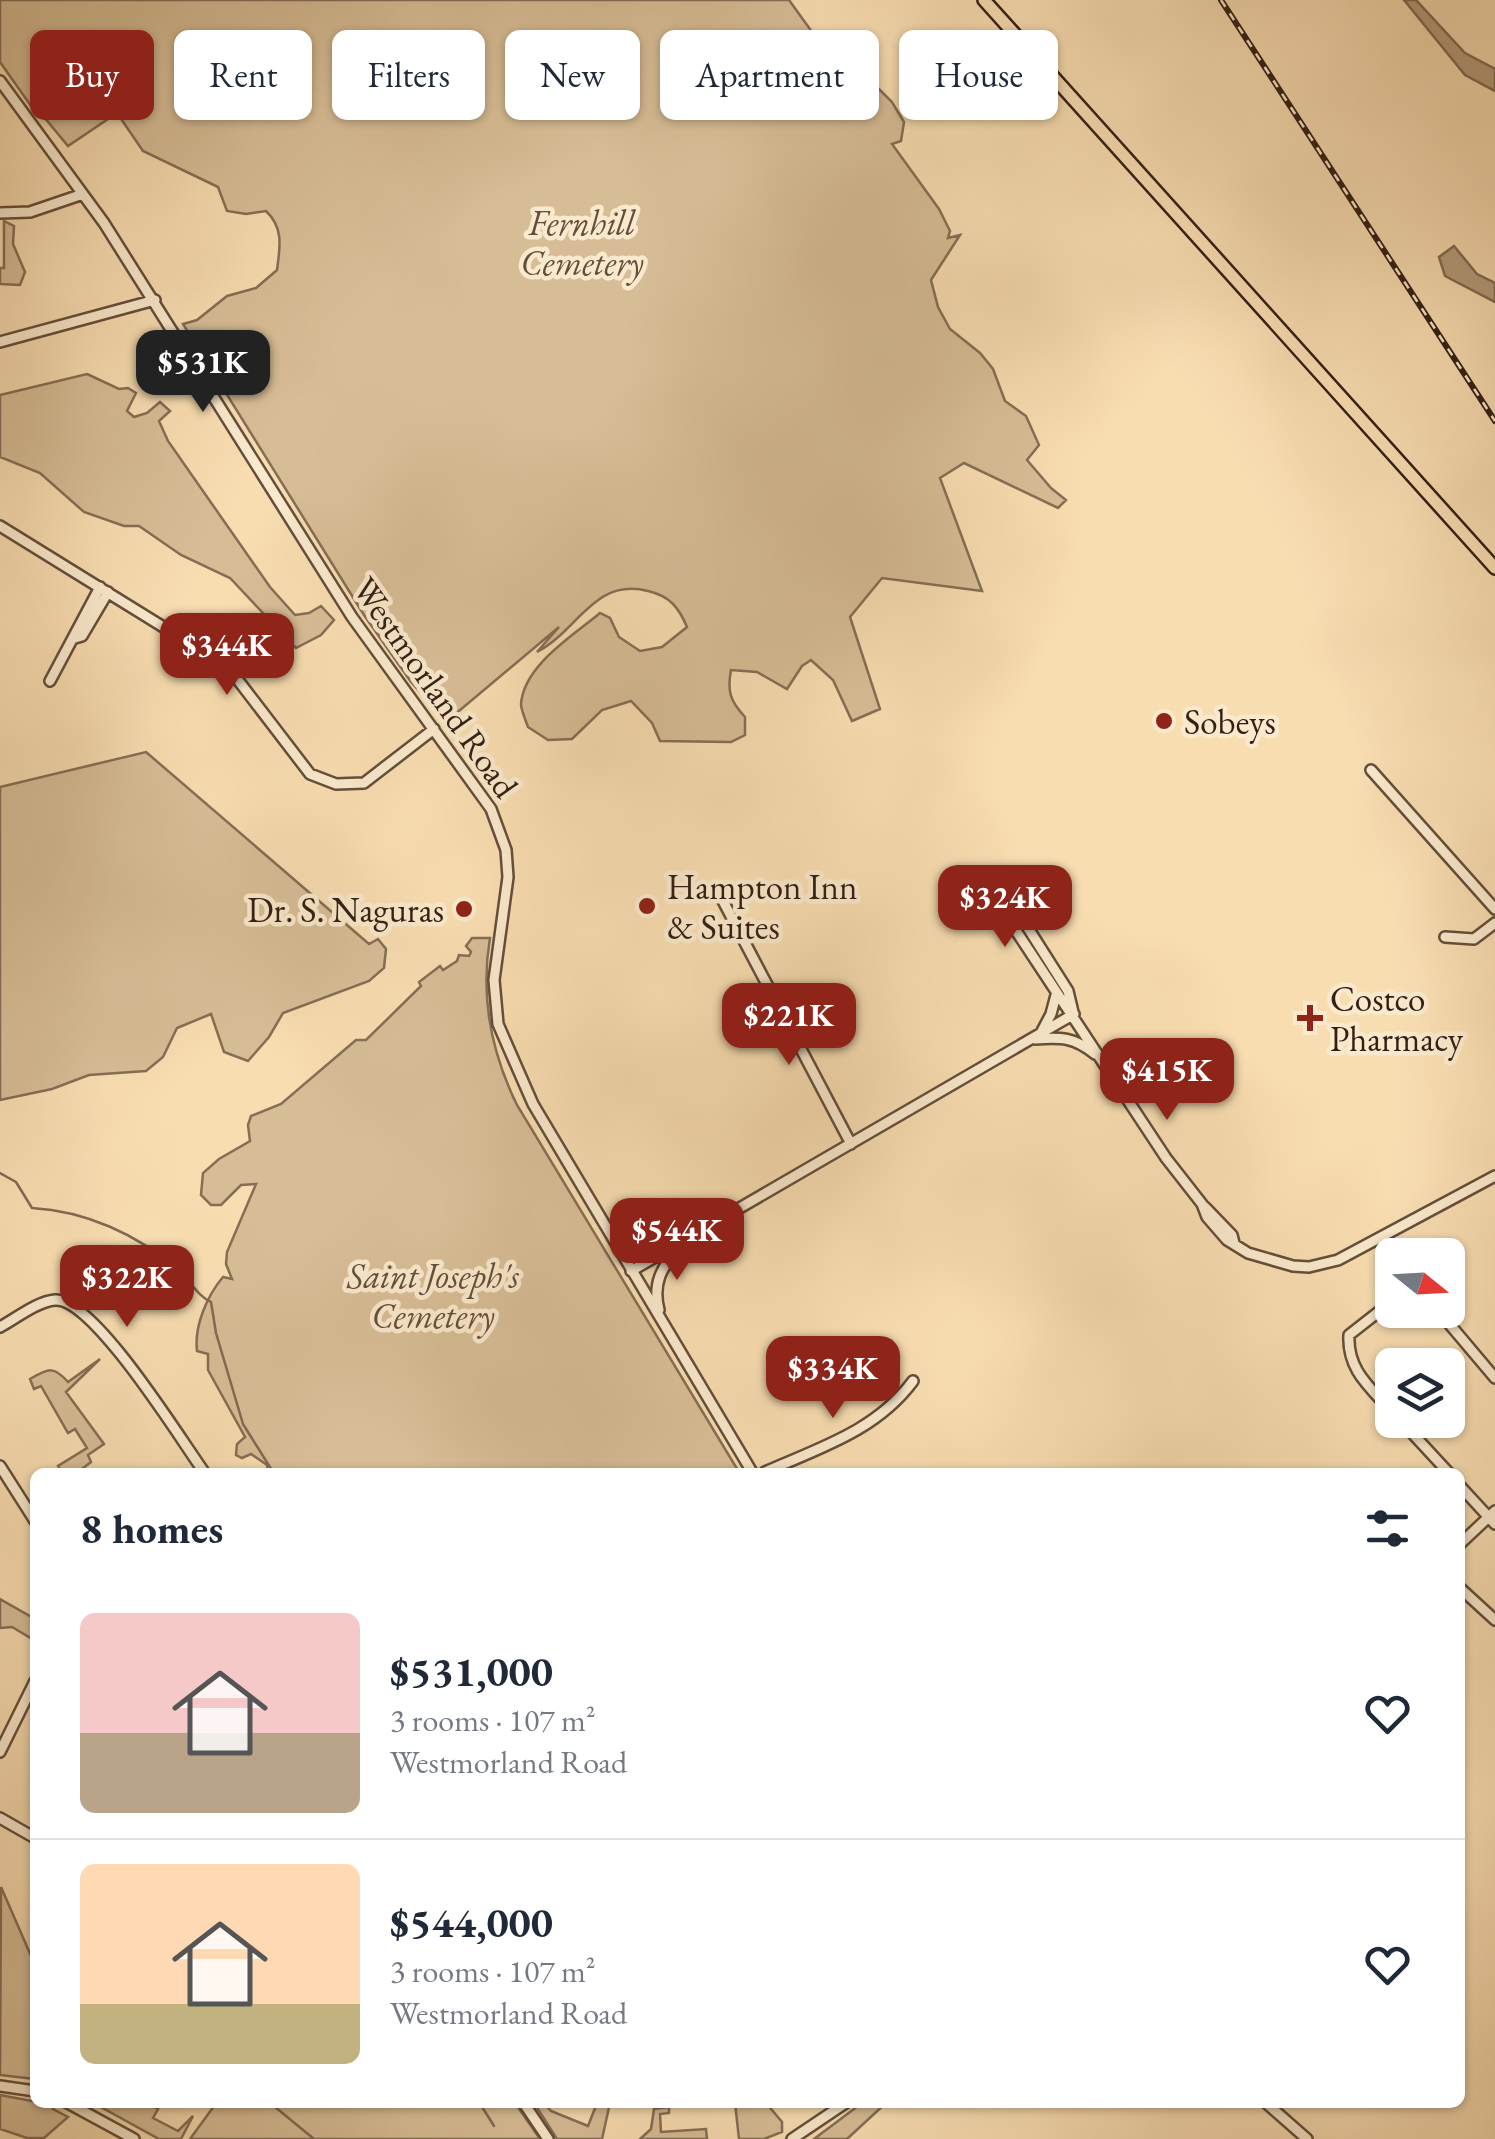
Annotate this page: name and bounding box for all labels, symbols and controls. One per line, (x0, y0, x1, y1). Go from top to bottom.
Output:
chip: Buy (30, 30, 154, 120)
chip: Rent (174, 30, 312, 120)
chip: Filters (332, 30, 485, 120)
chip: New (505, 30, 640, 120)
chip: Apartment (660, 30, 879, 120)
chip: House (899, 30, 1058, 120)
park label: Fernhill Cemetery (520, 200, 644, 286)
pin: $531K (133, 330, 273, 415)
text: $531K (158, 341, 248, 383)
street label: Westmorland Road (343, 568, 529, 806)
pin: $344K (157, 613, 297, 698)
text: $344K (182, 624, 272, 666)
place label: Sobeys (1184, 699, 1276, 744)
marker: Sobeys (1153, 710, 1175, 732)
place label: Hampton Inn & Suites (667, 864, 857, 949)
pin: $324K (935, 865, 1075, 950)
text: $324K (960, 876, 1050, 918)
place label: Dr. S. Naguras (247, 887, 444, 932)
marker: Hampton Inn & Suites (636, 895, 658, 917)
marker: Dr. S. Naguras (453, 898, 475, 920)
place label: Costco Pharmacy (1330, 976, 1464, 1061)
pin: $221K (719, 983, 859, 1068)
text: $221K (744, 994, 834, 1036)
marker: Costco Pharmacy (1299, 1007, 1321, 1029)
pin: $415K (1097, 1038, 1237, 1123)
text: $415K (1122, 1049, 1212, 1091)
pin: $544K (607, 1198, 747, 1283)
text: $544K (632, 1209, 722, 1251)
north arrow (1375, 1238, 1465, 1328)
map controls (1375, 1238, 1465, 1438)
pin: $322K (57, 1245, 197, 1330)
park label: Saint Joseph's Cemetery (346, 1253, 519, 1339)
text: $322K (82, 1256, 172, 1298)
pin: $334K (763, 1336, 903, 1421)
text: $334K (788, 1347, 878, 1389)
button: layers (1375, 1348, 1465, 1438)
text: 8 homes (80, 1501, 223, 1556)
icon: filters (1360, 1501, 1415, 1556)
text: $531,000 (390, 1644, 553, 1699)
icon: home (160, 1653, 280, 1773)
icon: heart (1360, 1686, 1415, 1741)
text: 3 rooms · 107 m² (390, 1699, 596, 1741)
text: Westmorland Road (390, 1741, 627, 1783)
text: $544,000 (390, 1895, 553, 1950)
icon: home (160, 1904, 280, 2024)
icon: heart (1360, 1937, 1415, 1992)
text: 3 rooms · 107 m² (390, 1950, 596, 1992)
text: Westmorland Road (390, 1992, 627, 2034)

